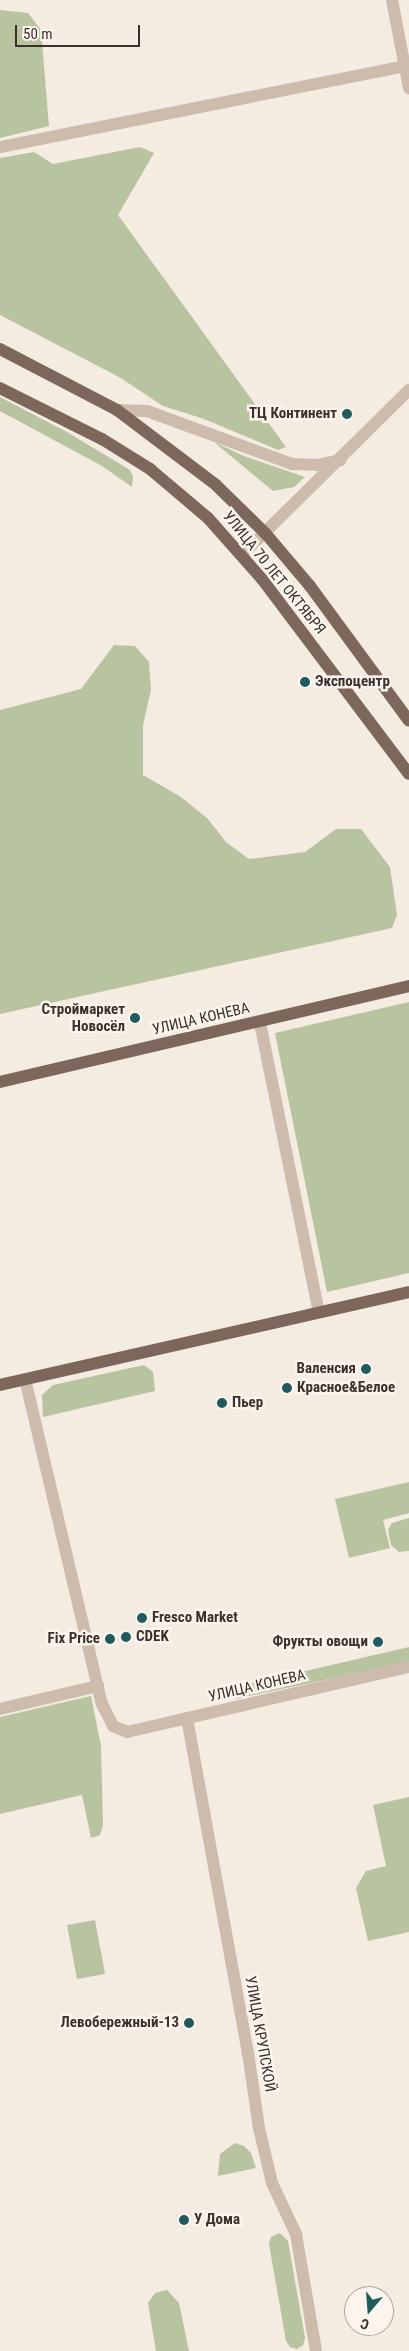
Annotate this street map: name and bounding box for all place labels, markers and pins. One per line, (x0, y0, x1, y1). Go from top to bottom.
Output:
place label: ТЦ Континент (249, 405, 337, 423)
marker: ТЦ Континент (341, 408, 353, 420)
place label: Экспоцентр (315, 673, 390, 691)
marker: Экспоцентр (299, 676, 311, 688)
place label: Строймаркет Новосёл (41, 1000, 125, 1035)
marker: Строймаркет Новосёл (129, 1012, 141, 1024)
place label: Валенсия (297, 1360, 356, 1378)
marker: Валенсия (360, 1363, 372, 1375)
place label: Красное&Белое (297, 1379, 395, 1397)
marker: Красное&Белое (281, 1382, 293, 1394)
place label: Пьер (232, 1394, 263, 1412)
marker: Пьер (216, 1397, 228, 1409)
place label: Fresco Market (152, 1609, 238, 1627)
marker: Fresco Market (136, 1612, 148, 1624)
place label: CDEK (136, 1628, 169, 1646)
place label: Fix Price (47, 1630, 100, 1648)
marker: CDEK (120, 1631, 132, 1643)
marker: Fix Price (104, 1633, 116, 1645)
place label: Фрукты овощи (273, 1633, 368, 1651)
marker: Фрукты овощи (372, 1636, 384, 1648)
place label: Левобережный-13 (61, 2014, 179, 2032)
marker: Левобережный-13 (183, 2017, 195, 2029)
place label: У Дома (194, 2211, 240, 2229)
marker: У Дома (178, 2214, 190, 2226)

